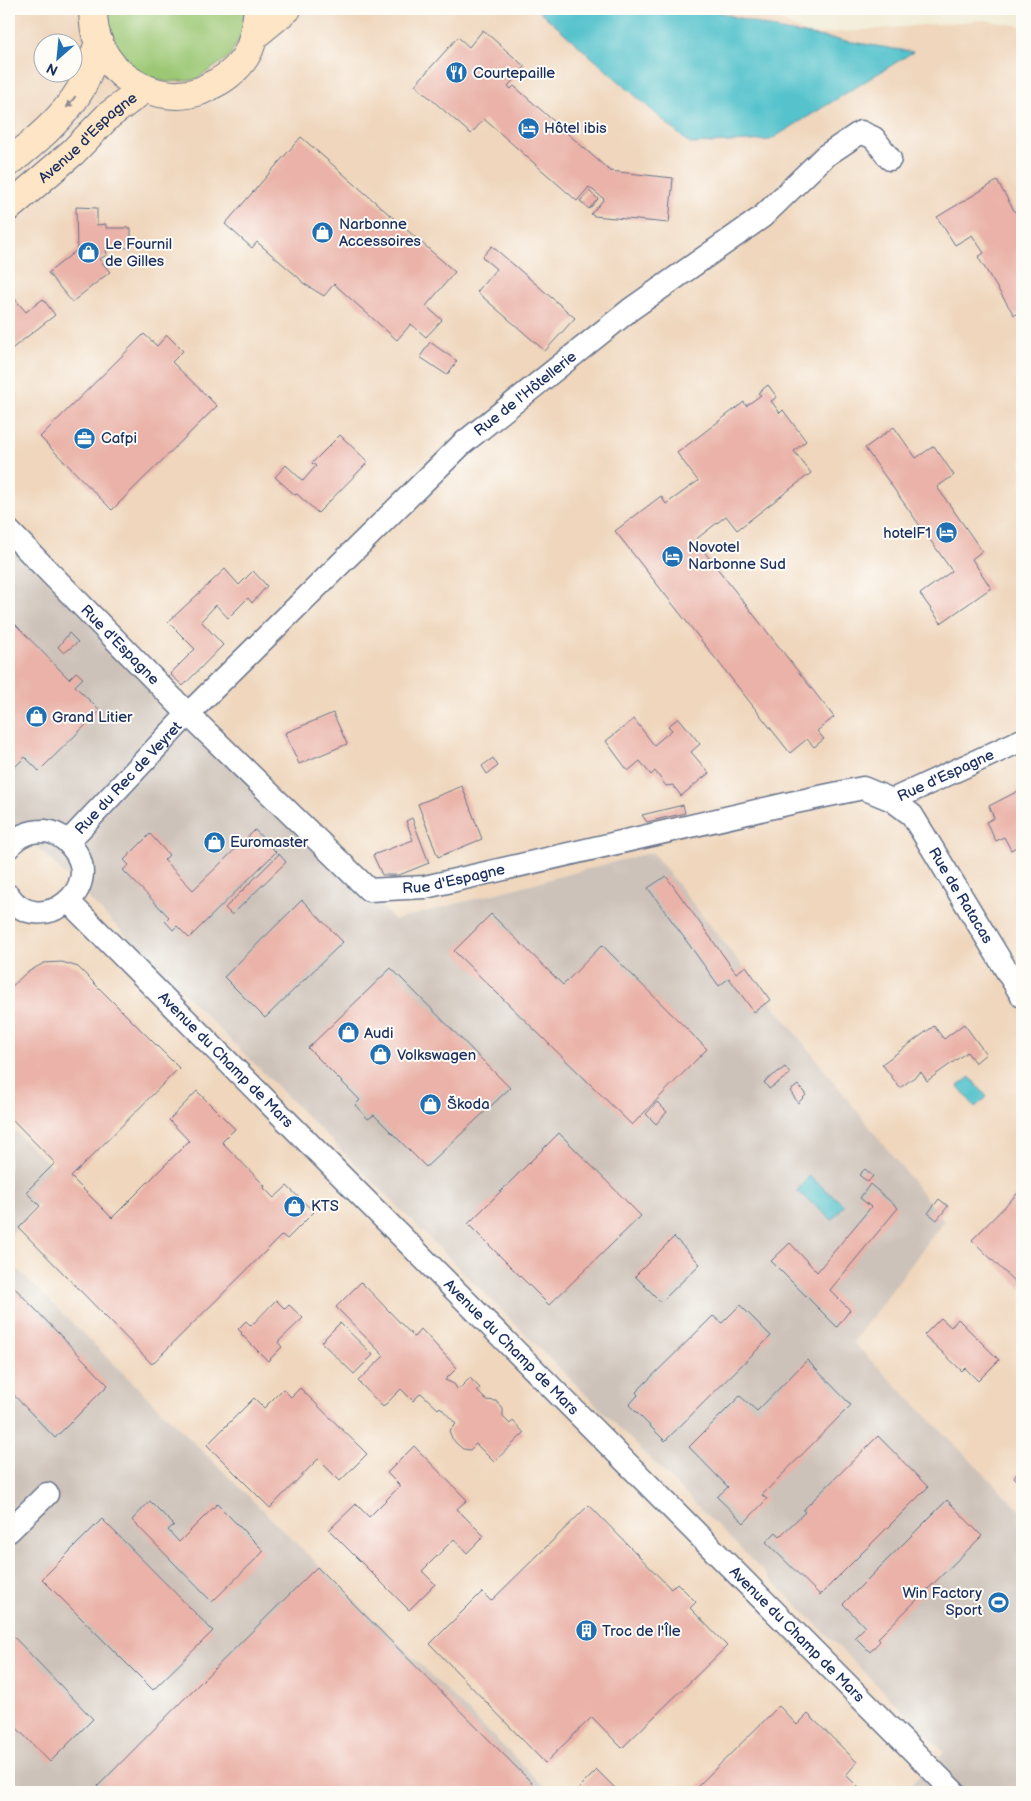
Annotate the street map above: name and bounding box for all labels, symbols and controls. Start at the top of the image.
north arrow [32,32,82,82]
text: N [44,59,61,79]
restaurant icon: Courtepaille [445,61,469,85]
place label: Courtepaille [473,64,555,83]
street label: Avenue d'Espagne [34,88,141,187]
one-way arrow [65,96,76,109]
hotel icon: Hôtel ibis [516,116,540,140]
place label: Hôtel ibis [544,119,607,138]
place label: Narbonne Accessoires [339,215,422,251]
shop icon: Narbonne Accessoires [311,221,335,245]
place label: Le Fournil de Gilles [105,235,172,271]
shop icon: Le Fournil de Gilles [77,241,101,265]
street label: Rue de l'Hôtellerie [470,347,580,440]
office icon: Cafpi [73,426,97,450]
place label: Cafpi [101,429,137,448]
hotel icon: hotelF1 [935,521,959,545]
place label: hotelF1 [883,524,931,543]
place label: Novotel Narbonne Sud [688,538,786,574]
hotel icon: Novotel Narbonne Sud [660,544,684,568]
street label: Rue d'Espagne [77,601,164,689]
shop icon: Grand Litier [24,705,48,729]
place label: Grand Litier [52,708,133,727]
street label: Rue du Rec de Veyret [71,717,186,838]
street label: Rue d'Espagne [894,745,997,806]
shop icon: Euromaster [202,830,226,854]
place label: Euromaster [230,833,309,852]
street label: Rue de Ratacas [924,844,998,947]
street label: Rue d'Espagne [402,859,507,898]
street label: Avenue du Champ de Mars [154,988,298,1132]
shop icon: Audi [336,1021,360,1045]
place label: Audi [364,1024,393,1043]
shop icon: Volkswagen [369,1043,393,1067]
place label: Volkswagen [397,1046,476,1065]
shop icon: Škoda [419,1092,443,1116]
place label: Škoda [447,1095,490,1114]
shop icon: KTS [283,1194,307,1218]
place label: KTS [311,1197,339,1216]
street label: Avenue du Champ de Mars [440,1275,584,1419]
street label: Avenue du Champ de Mars [725,1562,869,1707]
place label: Win Factory Sport [902,1584,982,1620]
sports icon: Win Factory Sport [986,1590,1010,1614]
building icon: Troc de l'Île [574,1619,598,1643]
place label: Troc de l'Île [602,1622,681,1641]

